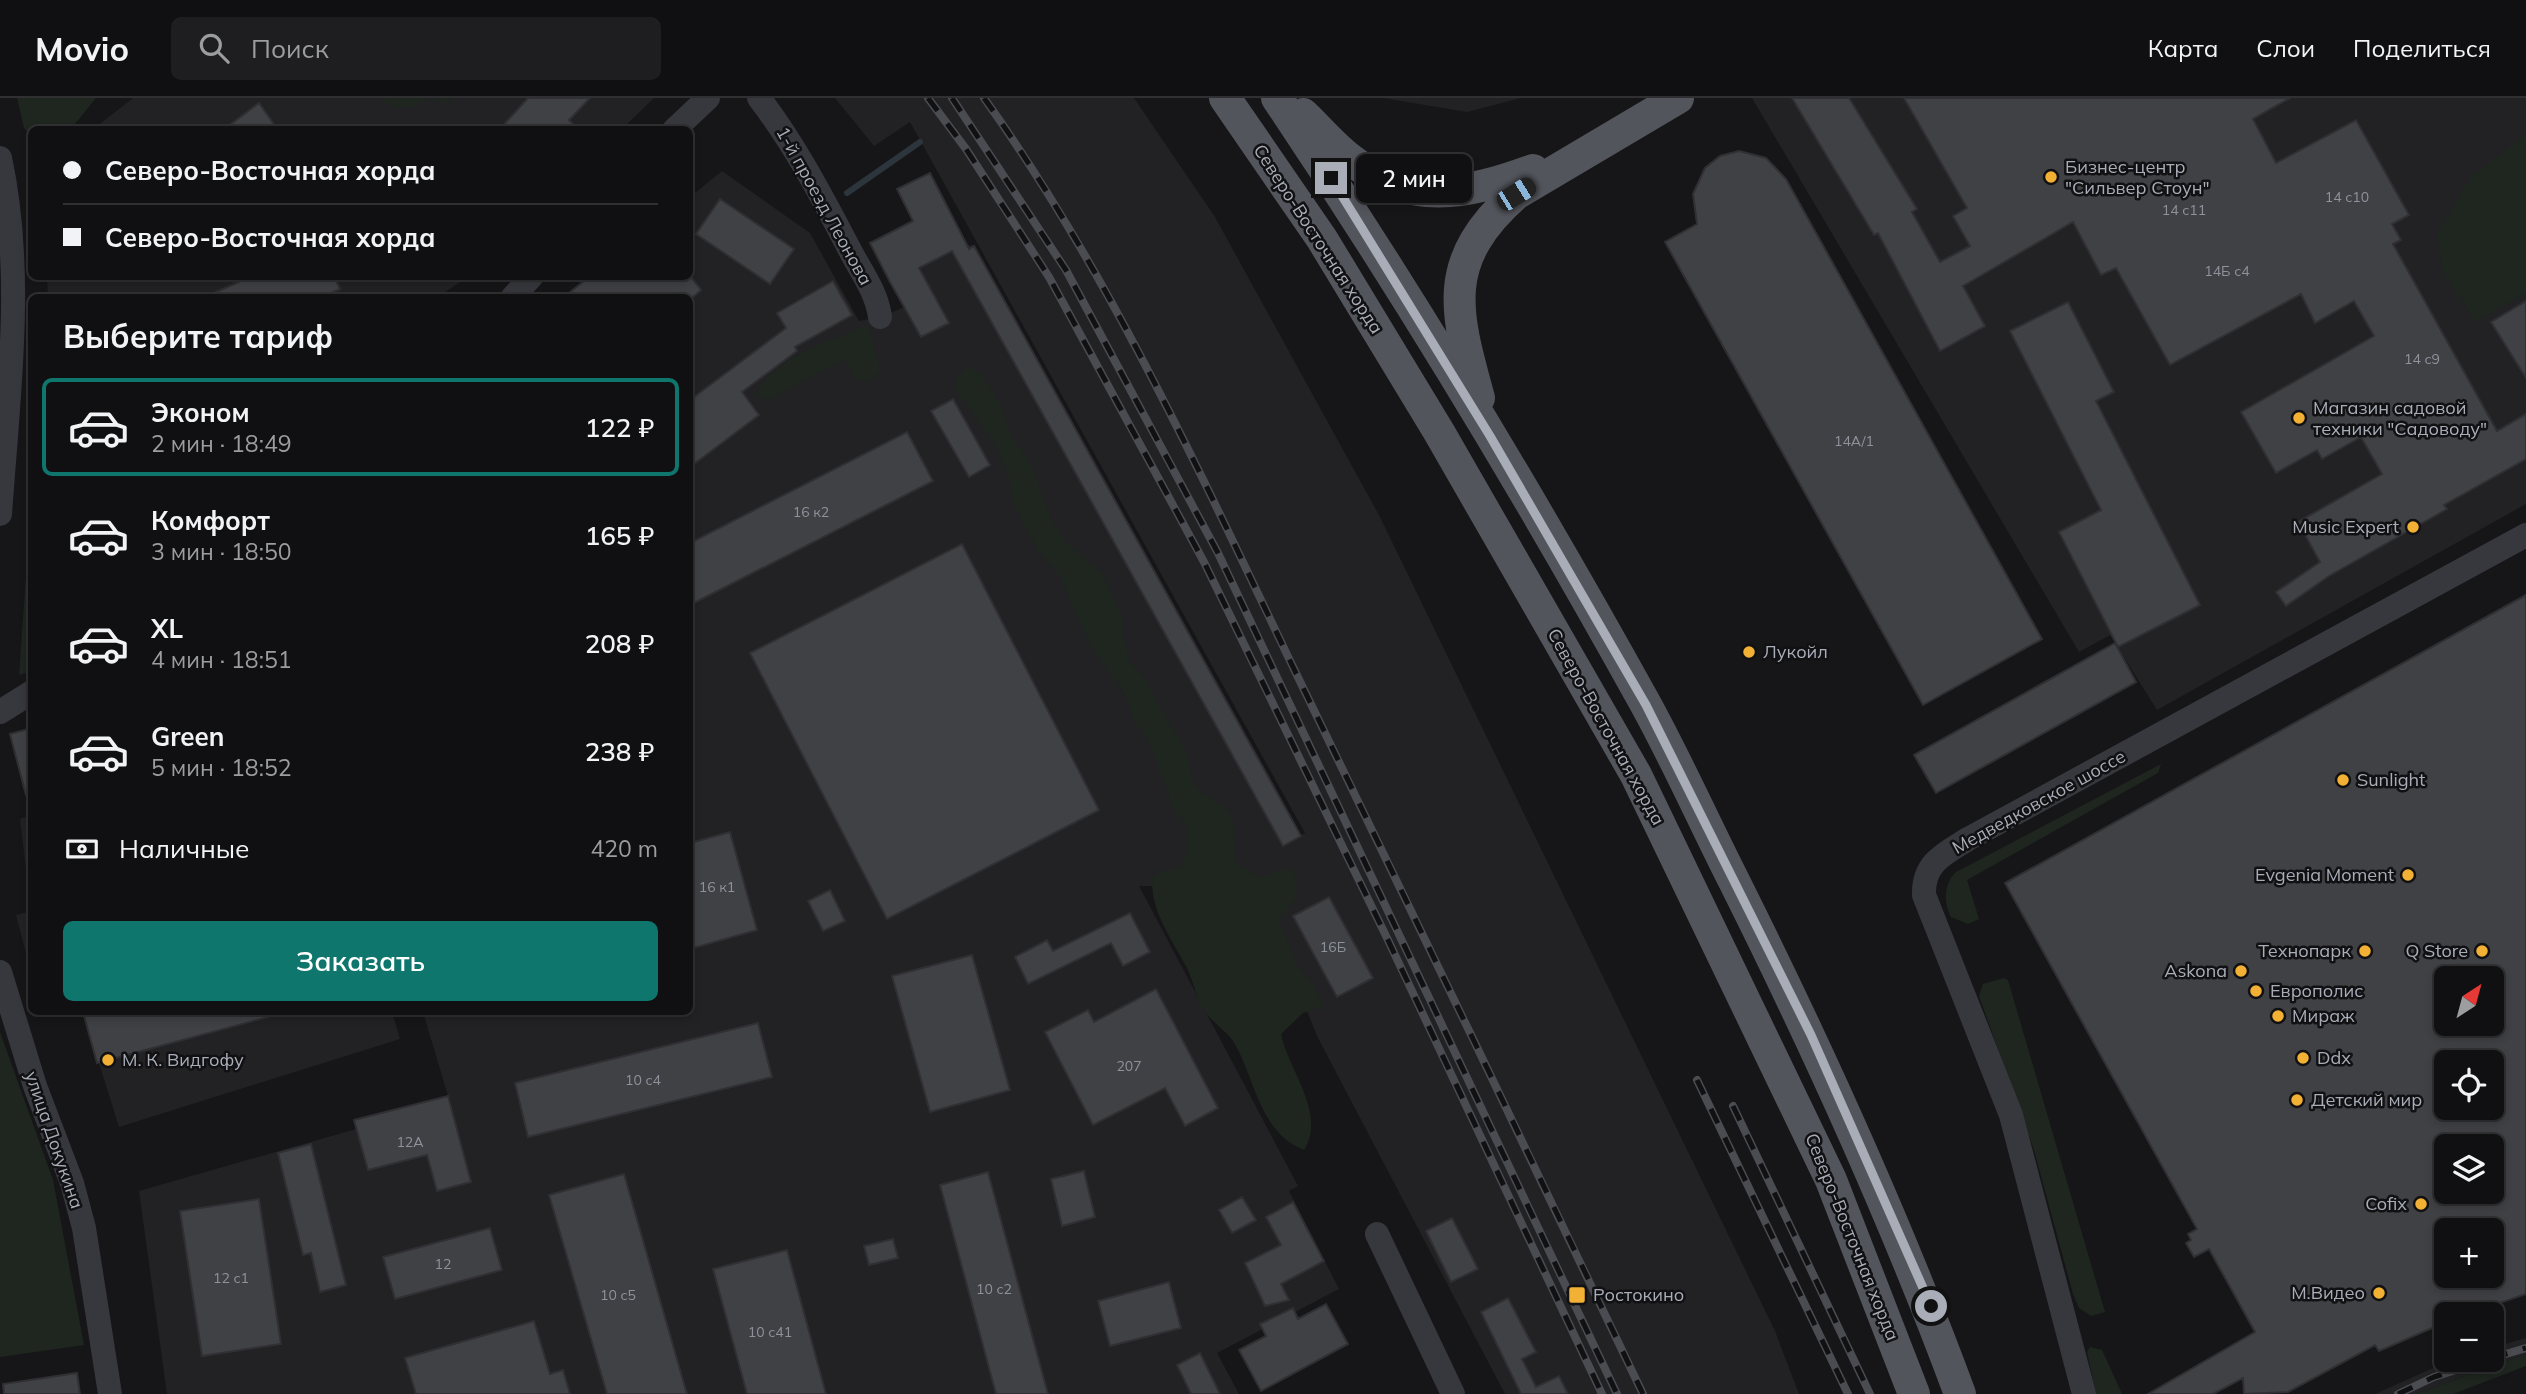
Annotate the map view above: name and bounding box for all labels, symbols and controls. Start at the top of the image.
search box [171,17,661,80]
text: Movio [35,28,129,69]
icon: search [195,29,233,67]
text: Поиск [251,32,329,65]
text: Карта [2148,33,2218,63]
text: Слои [2256,33,2315,63]
text: Поделиться [2353,33,2491,63]
street label: 1-й проезд Леонова [771,123,877,289]
street label: Северо-Восточная хорда [1248,140,1388,338]
text: Северо-Восточная хорда [105,154,435,187]
callout: 2 мин [1356,154,1471,202]
place label: Бизнес-центр "Сильвер Стоун" [2065,155,2210,199]
route end [1315,162,1347,194]
text: 2 мин [1382,164,1446,193]
marker: Бизнес-центр "Сильвер Стоун" [2043,169,2059,185]
car [1493,174,1540,214]
house number: 14 с10 [2325,188,2369,206]
house number: 14 с11 [2162,201,2206,219]
text: Северо-Восточная хорда [105,221,435,254]
house number: 14Б с4 [2204,262,2250,280]
text: Выберите тариф [63,316,333,356]
house number: 14 с9 [2404,350,2440,368]
icon: car [67,396,130,459]
text: Эконом [151,396,250,429]
place label: Магазин садовой техники "Садоводу" [2313,396,2487,440]
marker: Магазин садовой техники "Садоводу" [2291,410,2307,426]
text: 122 ₽ [585,411,654,444]
text: 2 мин · 18:49 [151,429,291,458]
house number: 14А/1 [1834,432,1874,450]
house number: 16 к2 [793,503,829,521]
icon: car [67,504,130,567]
text: Комфорт [151,504,270,537]
place label: Music Expert [2292,515,2399,538]
text: 165 ₽ [585,519,654,552]
marker: Music Expert [2405,519,2421,535]
text: 3 мин · 18:50 [151,537,291,566]
icon: car [67,612,130,675]
text: XL [151,612,183,645]
street label: Северо-Восточная хорда [1543,624,1670,829]
text: 208 ₽ [585,627,654,660]
place label: Лукойл [1763,640,1828,663]
marker: Лукойл [1741,644,1757,660]
text: 4 мин · 18:51 [151,645,291,674]
icon: car [67,720,130,783]
text: Green [151,720,224,753]
text: 238 ₽ [585,735,654,768]
street label: Медведковское шоссе [1948,744,2130,859]
text: 5 мин · 18:52 [151,753,291,782]
place label: Sunlight [2357,768,2425,791]
marker: Sunlight [2335,772,2351,788]
icon: cash [63,830,101,868]
text: Наличные [119,832,249,865]
text: 420 m [590,834,658,863]
place label: Evgenia Moment [2255,863,2394,886]
marker: Evgenia Moment [2400,867,2416,883]
house number: 16 к1 [699,878,735,896]
button: Заказать [63,921,658,1001]
house number: 16Б [1320,938,1346,956]
place label: Технопарк [2258,939,2351,962]
place label: Q Store [2406,939,2468,962]
marker: Технопарк [2357,943,2373,959]
marker: Q Store [2474,943,2490,959]
place label: Askona [2164,959,2227,982]
marker: Askona [2233,963,2249,979]
north arrow [2434,966,2504,1036]
map controls [2434,966,2504,1372]
place label: Европолис [2270,979,2363,1002]
marker: Европолис [2248,983,2264,999]
place label: Мираж [2292,1004,2355,1027]
marker: Мираж [2270,1008,2286,1024]
place label: Ddx [2317,1046,2351,1069]
place label: М. К. Видгофу [122,1048,244,1071]
marker: Ddx [2295,1050,2311,1066]
button: locate [2434,1050,2504,1120]
marker: М. К. Видгофу [100,1052,116,1068]
house number: 207 [1116,1057,1142,1075]
street label: улица Докукина [20,1068,89,1211]
house number: 10 с4 [625,1071,662,1089]
place label: Детский мир [2311,1088,2422,1111]
marker: Детский мир [2289,1092,2305,1108]
street label: Северо-Восточная хорда [1800,1130,1905,1344]
house number: 12А [396,1133,424,1151]
button: layers [2434,1134,2504,1204]
place label: Cofix [2365,1192,2407,1215]
marker: Cofix [2413,1196,2429,1212]
button: + [2434,1218,2504,1288]
house number: 12 [435,1255,451,1273]
house number: 12 с1 [213,1269,249,1287]
house number: 10 с2 [976,1280,1012,1298]
place label: M.Видео [2291,1281,2365,1304]
place label: Ростокино [1593,1283,1684,1306]
marker: Ростокино [1567,1285,1587,1305]
marker: M.Видео [2371,1285,2387,1301]
house number: 10 с5 [600,1286,636,1304]
route start [1915,1290,1947,1322]
button: − [2434,1302,2504,1372]
house number: 10 с41 [748,1323,792,1341]

